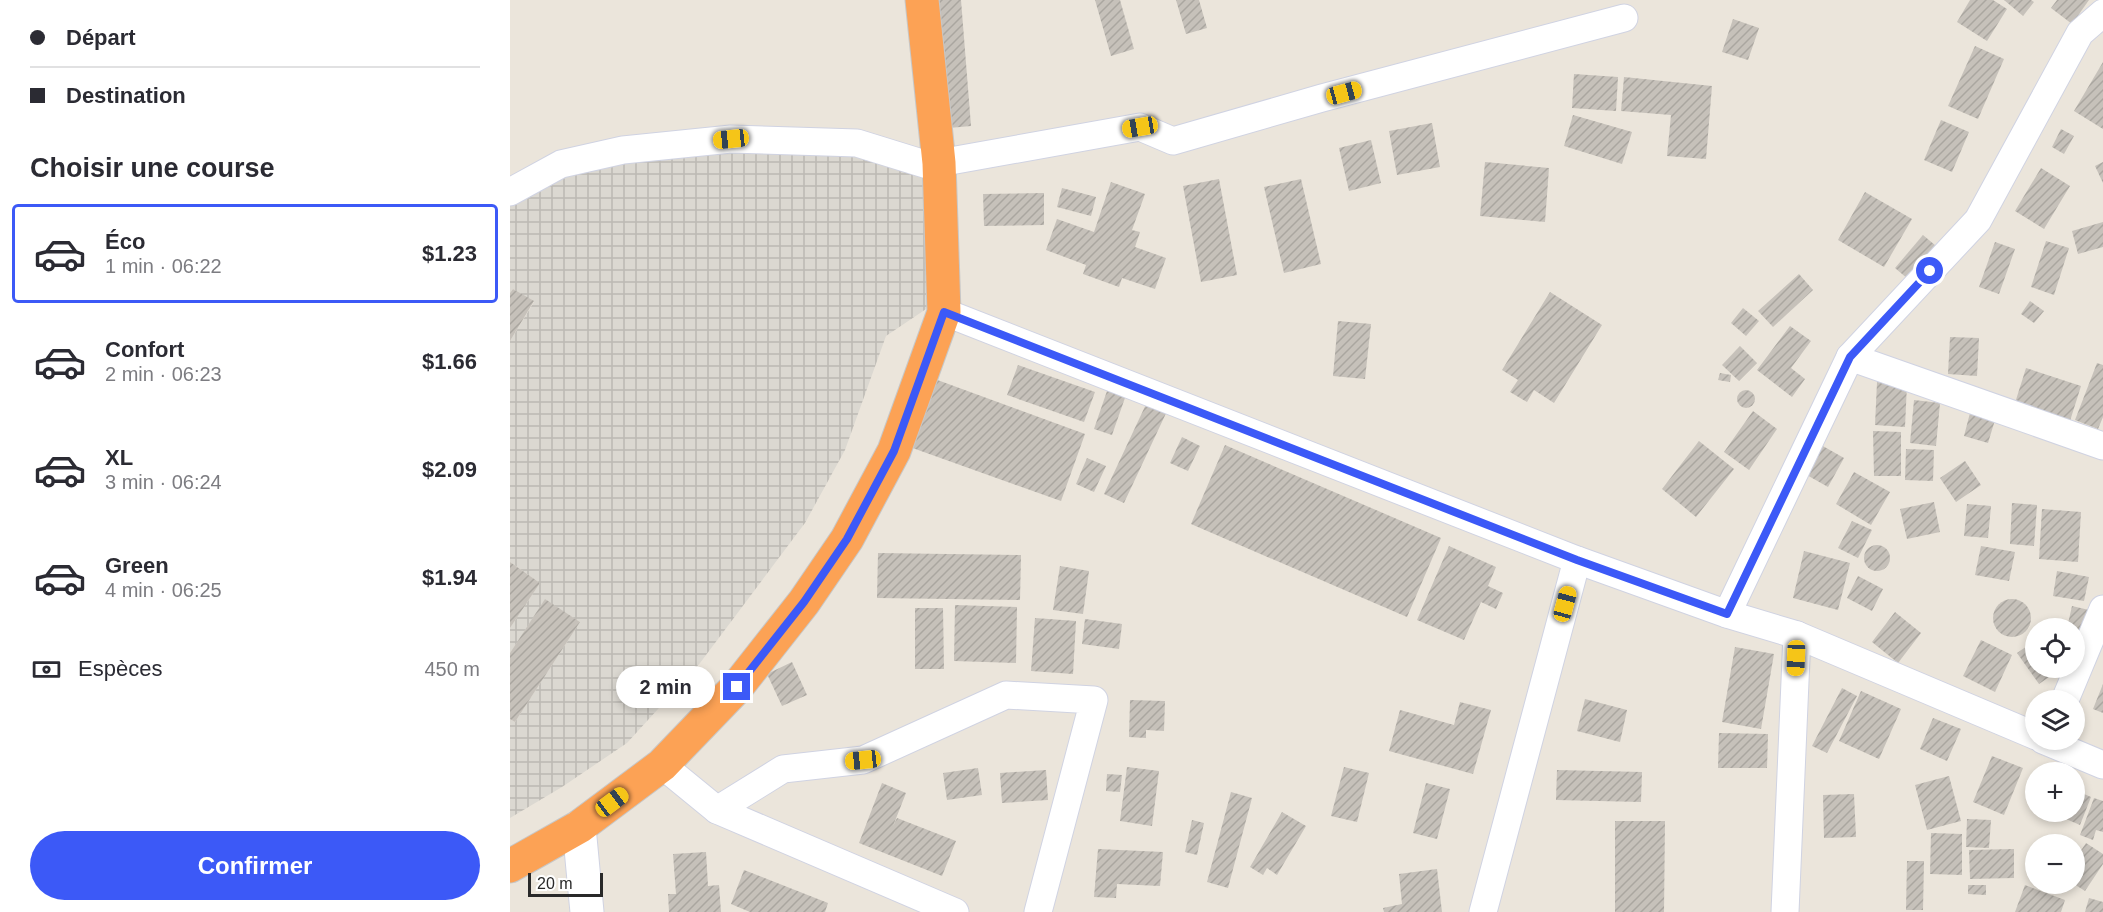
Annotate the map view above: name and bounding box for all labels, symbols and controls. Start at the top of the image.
text: Départ [66,25,136,50]
car [1324,80,1364,106]
text: Destination [66,83,186,108]
car [1121,115,1159,139]
car [712,128,750,150]
text: Choisir une course [30,153,275,183]
icon: car [33,227,87,281]
text: Éco [105,229,145,254]
text: $1.23 [422,241,477,266]
text: 1 min · 06:22 [105,255,222,277]
route start [1916,257,1943,284]
icon: car [33,335,87,389]
text: Confort [105,337,184,362]
text: $1.66 [422,349,477,374]
text: 2 min · 06:23 [105,363,222,385]
icon: car [33,443,87,497]
text: XL [105,445,133,470]
text: $2.09 [422,457,477,482]
text: 3 min · 06:24 [105,471,222,493]
icon: car [33,551,87,605]
text: Green [105,553,169,578]
text: $1.94 [422,565,477,590]
text: 4 min · 06:25 [105,579,222,601]
car [1552,584,1578,624]
map controls [2025,618,2085,894]
button: locate [2025,618,2085,678]
car [1786,640,1806,676]
icon: cash [30,653,63,686]
text: Espèces [78,656,162,681]
text: 450 m [424,658,480,680]
callout: 2 min [617,666,716,708]
route end [723,673,750,700]
text: 2 min [639,676,692,698]
button: layers [2025,690,2085,750]
car [844,749,882,771]
button: + [2025,762,2085,822]
car [592,784,632,820]
button: Confirmer [30,831,480,900]
button: − [2025,834,2085,894]
scale bar [528,870,603,898]
text: 20 m [537,875,573,892]

